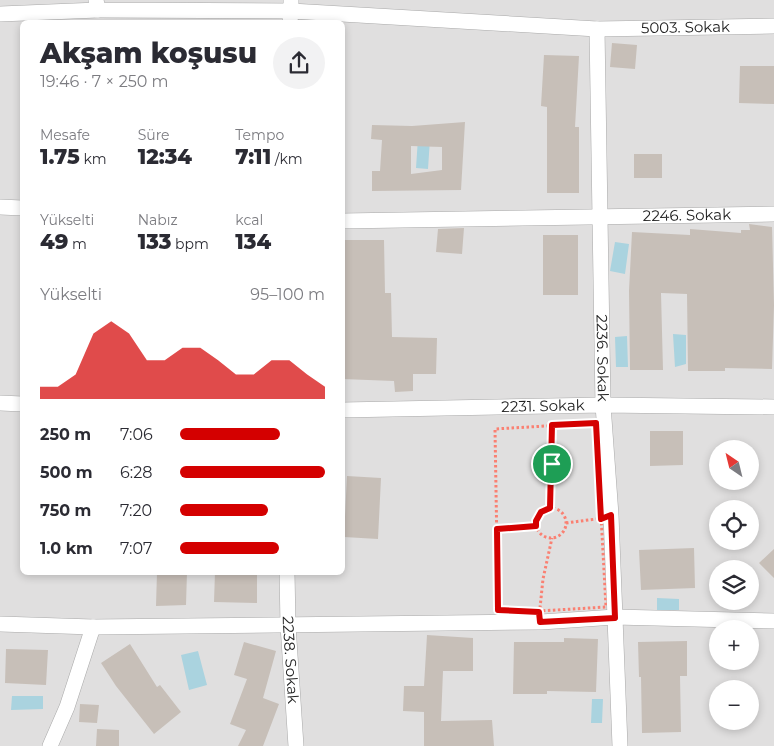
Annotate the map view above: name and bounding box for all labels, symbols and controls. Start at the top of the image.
street label: 5003. Sokak [641,17,730,37]
text: Akşam koşusu [40,36,257,70]
button: share [273,37,325,89]
text: 19:46 · 7 × 250 m [40,72,169,91]
text: Mesafe [40,126,90,144]
text: Süre [138,126,170,144]
text: Tempo [235,126,284,144]
text: 1.75 [40,144,80,169]
text: 12:34 [138,144,192,169]
text: 7:11 [235,144,271,169]
text: km [80,150,107,168]
text: /km [271,150,303,168]
street label: 2246. Sokak [643,205,731,225]
text: Yükselti [40,211,94,229]
text: Nabız [138,211,178,229]
text: kcal [235,211,263,229]
text: 49 [40,229,68,254]
text: 133 [138,229,171,254]
text: 134 [235,229,271,254]
text: m [68,235,87,253]
text: bpm [171,235,209,253]
text: Yükselti [40,285,102,304]
text: 95–100 m [250,285,325,304]
street label: 2236. Sokak [593,314,613,402]
street label: 2231. Sokak [501,395,585,416]
text: 250 m [40,425,91,444]
text: 7:06 [120,425,153,444]
north arrow [709,440,759,490]
map controls [709,440,759,730]
pin [531,443,573,485]
icon: arrive [538,450,566,478]
text: 500 m [40,463,93,482]
text: 6:28 [120,463,152,482]
button: locate [709,500,759,550]
text: 750 m [40,501,91,520]
text: 7:20 [120,501,152,520]
text: 1.0 km [40,539,93,558]
text: 7:07 [120,539,152,558]
button: layers [709,560,759,610]
street label: 2238. Sokak [279,616,303,704]
button: + [709,620,759,670]
button: − [709,680,759,730]

